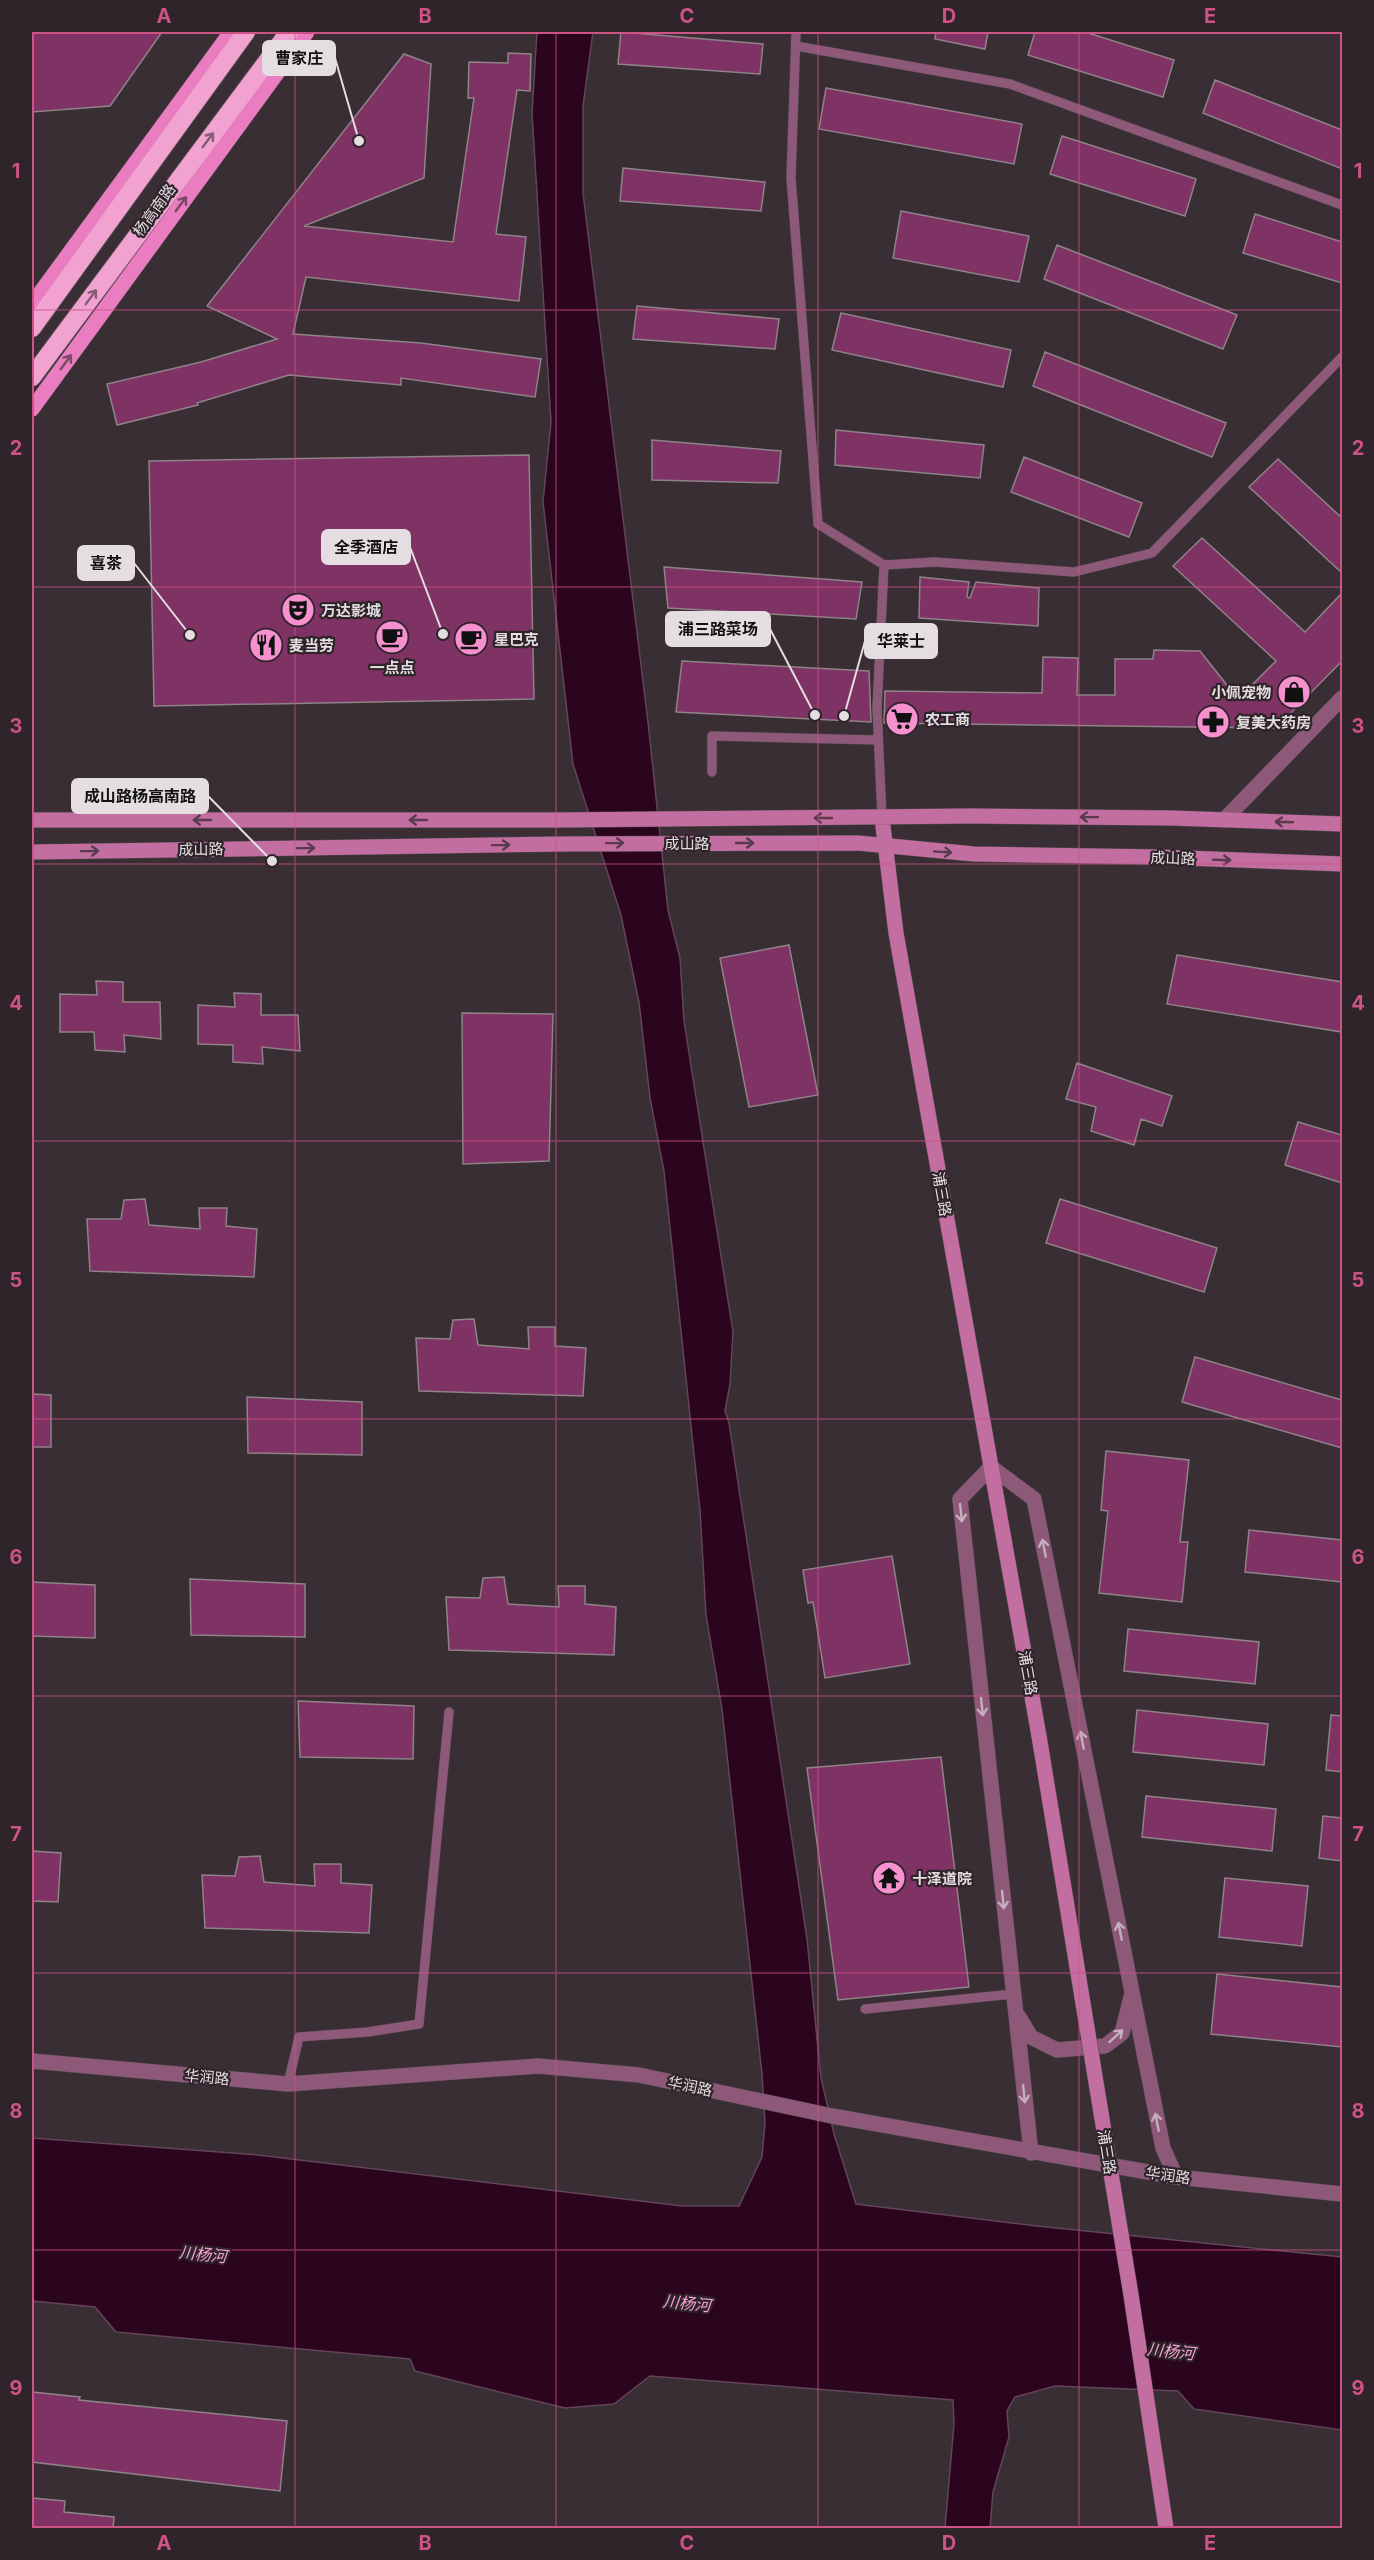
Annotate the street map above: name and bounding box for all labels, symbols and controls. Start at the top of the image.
text: A [157,4,172,28]
text: B [418,4,432,28]
text: C [680,4,694,28]
text: D [942,4,956,28]
text: E [1204,4,1216,28]
callout: 曹家庄 [263,41,335,75]
text: 曹家庄 [275,48,323,68]
one-way arrow [201,133,214,149]
text: 1 [12,159,20,183]
text: 1 [1354,159,1362,183]
street label: 杨高南路 [129,180,179,240]
one-way arrow [174,196,187,212]
one-way arrow [85,289,97,305]
one-way arrow [60,354,72,370]
text: 2 [10,436,22,460]
text: 2 [1352,436,1364,460]
callout: 全季酒店 [322,530,410,564]
text: 全季酒店 [334,537,398,557]
callout: 喜茶 [78,546,134,580]
text: 喜茶 [90,553,122,573]
theatre icon: 万达影城 [280,592,316,628]
place label: 万达影城 [321,601,381,620]
callout: 浦三路菜场 [666,612,770,646]
cafe icon: 一点点 [374,619,410,655]
text: 浦三路菜场 [678,619,758,639]
cafe icon: 星巴克 [453,621,489,657]
callout: 华莱士 [865,624,937,658]
restaurant icon: 麦当劳 [248,627,284,663]
place label: 星巴克 [494,630,539,649]
text: 华莱士 [877,631,925,651]
place label: 麦当劳 [289,636,334,655]
place label: 一点点 [369,658,415,677]
shop icon: 小佩宠物 [1276,674,1312,710]
place label: 小佩宠物 [1211,683,1271,702]
supermarket icon: 农工商 [884,701,920,737]
pharmacy icon: 复美大药房 [1195,704,1231,740]
place label: 农工商 [925,710,970,729]
place label: 复美大药房 [1236,713,1311,732]
text: 3 [10,714,22,738]
text: 3 [1352,714,1364,738]
callout: 成山路杨高南路 [72,779,208,813]
text: 成山路杨高南路 [84,786,196,806]
one-way arrow [1080,811,1100,823]
one-way arrow [814,812,834,824]
one-way arrow [192,814,212,826]
one-way arrow [408,814,428,826]
one-way arrow [1275,817,1295,828]
street label: 成山路 [664,834,710,853]
one-way arrow [604,837,624,849]
one-way arrow [735,837,755,849]
street label: 成山路 [178,839,224,859]
one-way arrow [490,839,510,851]
one-way arrow [295,842,315,853]
one-way arrow [79,845,99,857]
one-way arrow [933,846,953,857]
street label: 成山路 [1150,848,1196,868]
one-way arrow [1212,854,1232,865]
text: 4 [9,991,23,1015]
text: 4 [1351,991,1365,1015]
street label: 浦三路 [929,1170,955,1218]
text: 5 [10,1268,22,1292]
text: 5 [1352,1268,1364,1292]
one-way arrow [956,1502,967,1522]
one-way arrow [1038,1539,1049,1559]
text: 6 [10,1545,23,1569]
text: 6 [1352,1545,1365,1569]
street label: 浦三路 [1015,1649,1041,1697]
one-way arrow [977,1696,988,1716]
one-way arrow [1076,1730,1087,1750]
text: 7 [10,1822,22,1846]
text: 7 [1352,1822,1364,1846]
temple icon: 十泽道院 [871,1860,907,1896]
place label: 十泽道院 [912,1869,972,1888]
one-way arrow [998,1890,1009,1910]
one-way arrow [1113,1922,1125,1941]
one-way arrow [1108,2029,1123,2043]
street label: 华润路 [184,2066,230,2088]
street label: 华润路 [666,2072,714,2100]
one-way arrow [1019,2084,1030,2104]
text: 8 [9,2099,23,2123]
text: 8 [1351,2099,1365,2123]
one-way arrow [1151,2113,1162,2132]
street label: 浦三路 [1094,2128,1120,2176]
street label: 华润路 [1144,2162,1192,2188]
water label: 川杨河 [178,2242,231,2267]
water label: 川杨河 [662,2291,715,2316]
water label: 川杨河 [1146,2339,1199,2364]
text: 9 [10,2376,23,2400]
text: 9 [1352,2376,1365,2400]
text: A [157,2531,172,2555]
text: B [418,2531,432,2555]
text: C [680,2531,694,2555]
text: D [942,2531,956,2555]
text: E [1204,2531,1216,2555]

